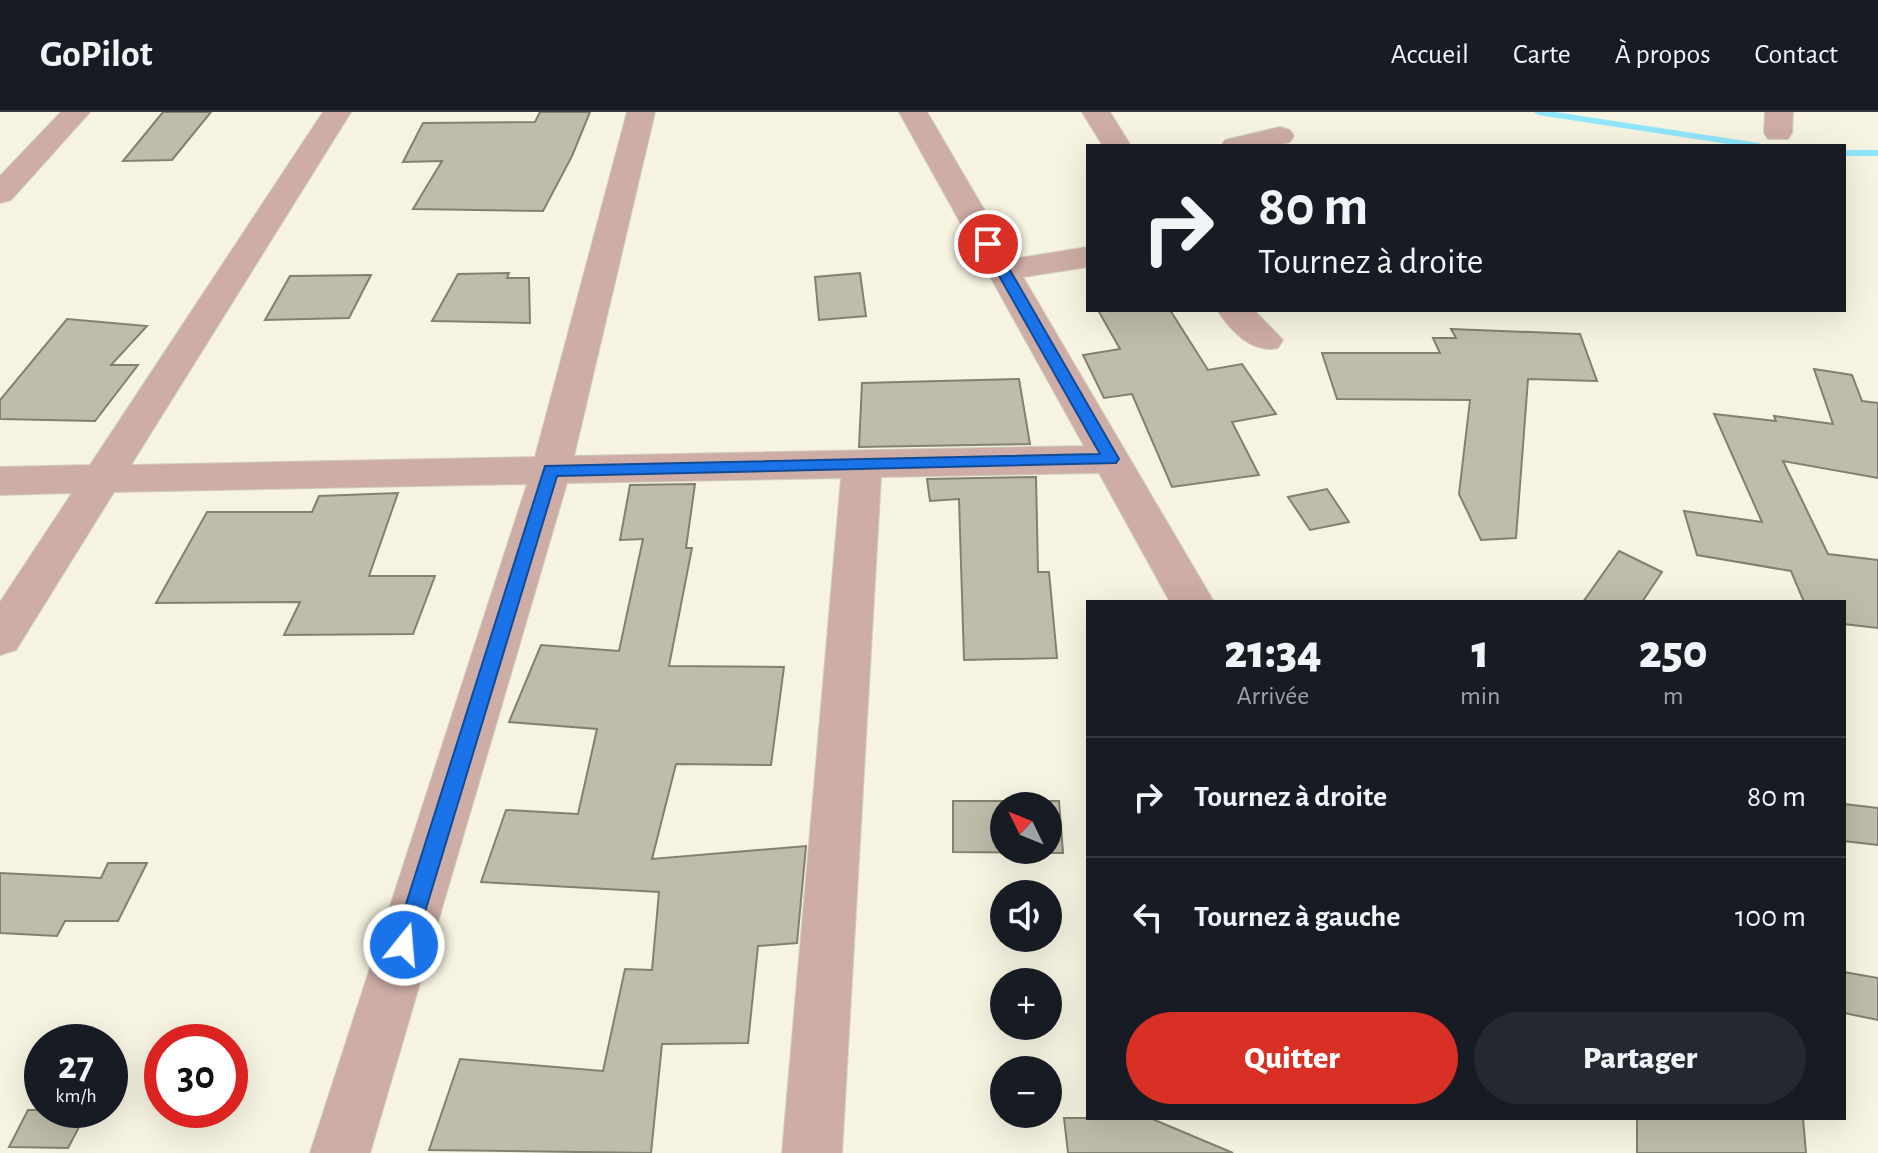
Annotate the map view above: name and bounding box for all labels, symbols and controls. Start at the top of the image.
text: GoPilot [40,36,153,74]
text: Accueil [1391,41,1469,69]
text: Carte [1513,41,1571,69]
text: À propos [1615,41,1711,69]
text: Contact [1755,41,1838,69]
icon: right [1126,176,1230,280]
text: 80 m [1258,179,1368,235]
pin [954,210,1022,278]
icon: arrive [966,222,1010,266]
text: Tournez à droite [1258,244,1483,280]
text: 21:34 [1224,629,1322,677]
text: 1 [1471,629,1489,677]
text: 250 [1639,629,1708,677]
text: Arrivée [1237,683,1309,709]
text: min [1460,683,1501,709]
text: m [1663,683,1684,709]
icon: right [1126,775,1170,819]
text: Tournez à droite [1194,782,1387,812]
text: 80 m [1747,782,1806,812]
north arrow [990,792,1062,864]
map controls [990,792,1062,1128]
button: sound [990,880,1062,952]
icon: left [1126,895,1170,939]
text: Tournez à gauche [1194,902,1401,932]
text: 100 m [1735,902,1806,932]
position arrow [362,903,446,987]
button: + [990,968,1062,1040]
button: Quitter [1126,1012,1458,1104]
button: Partager [1474,1012,1806,1104]
speed limit sign: 30 [144,1024,248,1128]
text: 27 [58,1046,94,1086]
button: − [990,1056,1062,1128]
text: km/h [55,1086,97,1106]

